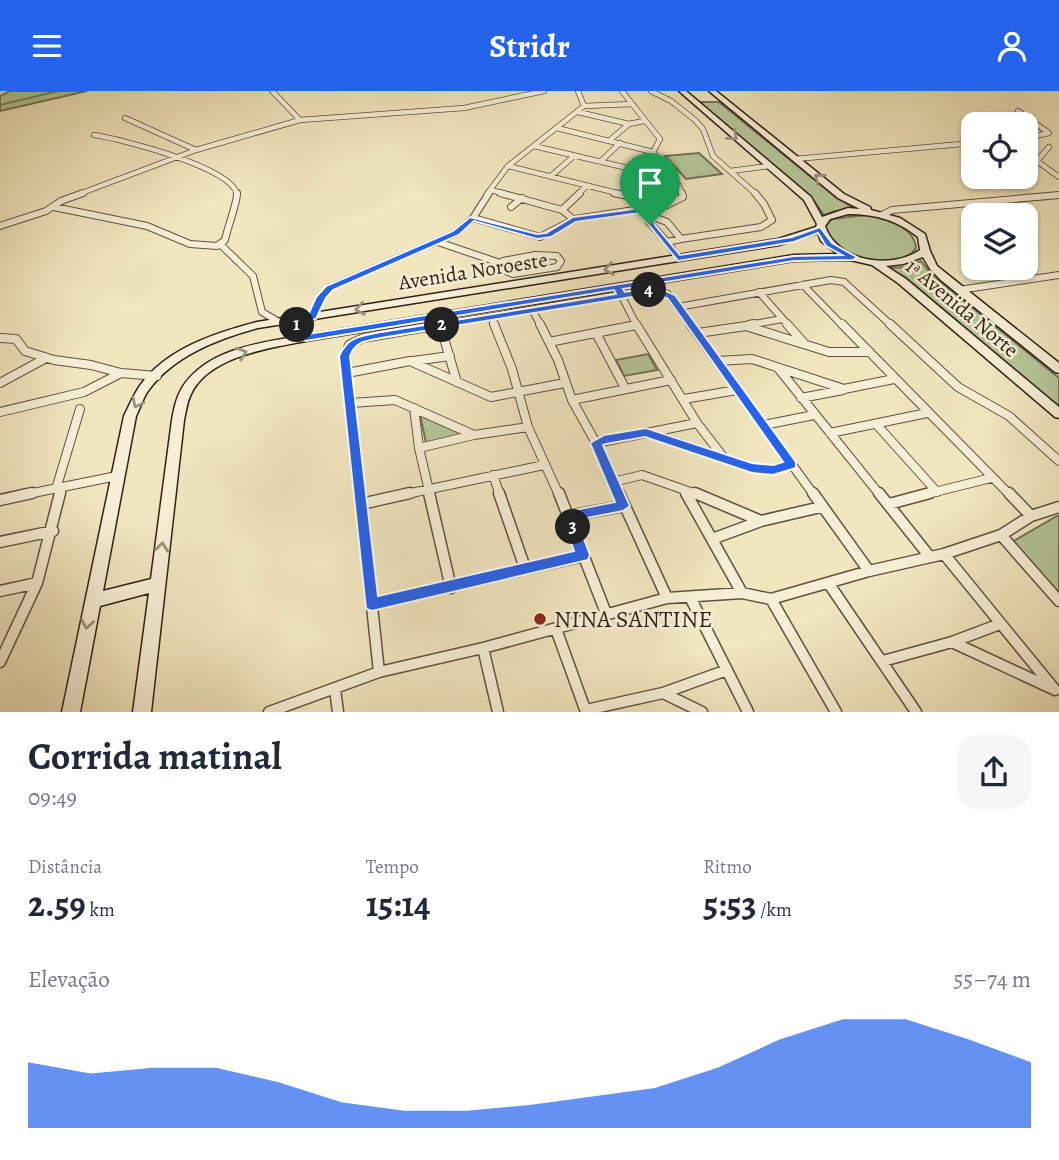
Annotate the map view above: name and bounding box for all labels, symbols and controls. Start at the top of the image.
text: Stridr [489,24,570,68]
icon: menu [28,27,66,65]
icon: person [993,27,1031,65]
map controls [961,112,1038,280]
button: locate [961,112,1038,189]
one-way arrow [726,127,738,140]
pin [620,153,680,225]
icon: arrive [631,164,669,202]
one-way arrow [814,174,827,187]
button: layers [961,203,1038,280]
street label: Avenida Noroeste [395,245,550,297]
street label: 1ᵃ Avenida Norte [900,252,1024,364]
one-way arrow [603,261,615,276]
pin: 4 [632,273,666,307]
text: 4 [644,276,653,302]
one-way arrow [354,300,366,315]
pin: 1 [280,307,314,343]
pin: 2 [424,307,460,343]
text: 1 [293,311,300,337]
text: 2 [437,311,446,337]
one-way arrow [236,347,248,361]
one-way arrow [131,395,145,408]
pin: 3 [556,509,590,544]
text: 3 [568,513,577,539]
one-way arrow [155,541,170,553]
place label: NINA SANTINE [554,603,712,635]
marker: NINA SANTINE [532,611,548,627]
one-way arrow [81,618,96,630]
text: Corrida matinal [28,730,282,782]
button: share [957,735,1031,809]
text: 09:49 [28,782,77,813]
text: Distância [28,854,102,880]
text: Tempo [366,854,419,880]
text: Ritmo [703,854,752,880]
text: 2.59 [28,880,86,928]
text: 15:14 [366,880,430,928]
text: 5:53 [703,880,757,928]
text: km [86,897,115,923]
text: /km [757,897,792,923]
text: Elevação [28,964,110,995]
text: 55–74 m [953,964,1031,995]

